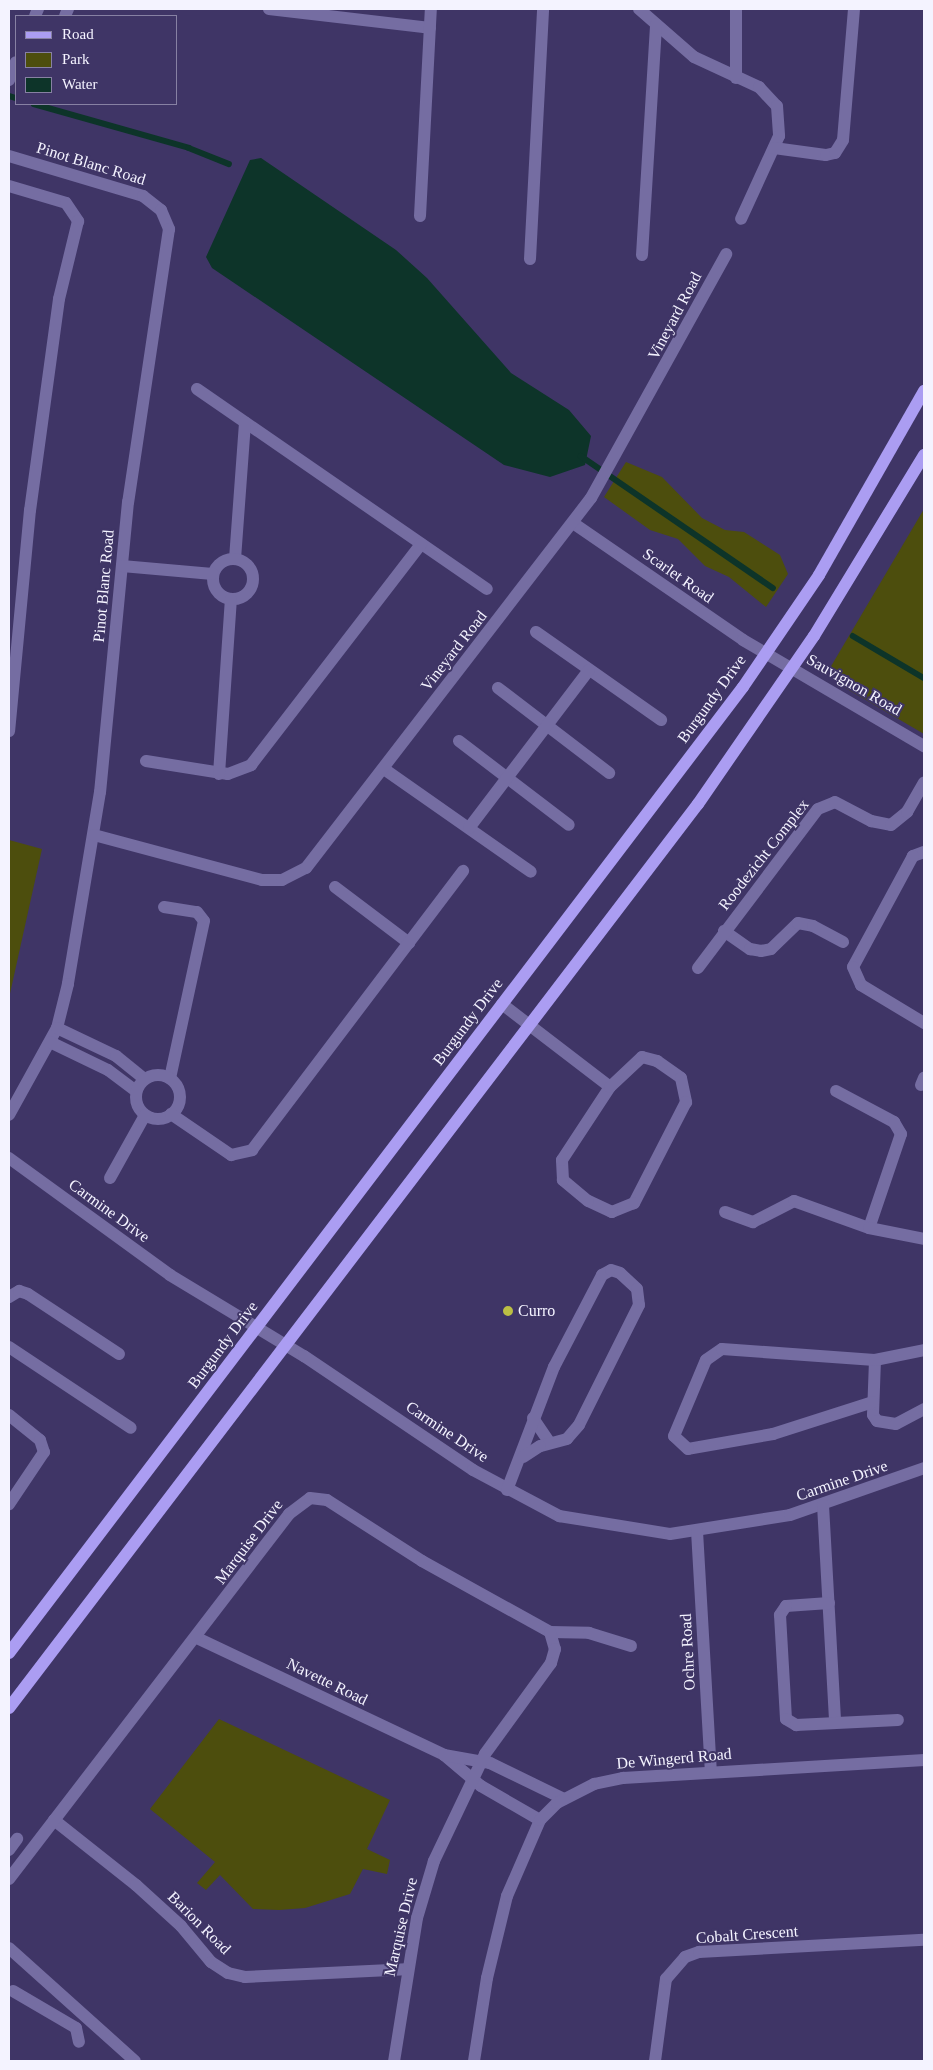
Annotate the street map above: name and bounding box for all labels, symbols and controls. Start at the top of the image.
legend [15,15,178,105]
text: Road [62,26,94,42]
text: Park [62,51,90,67]
text: Water [62,76,97,92]
street label: Pinot Blanc Road [34,138,148,190]
street label: Vineyard Road [644,269,706,363]
street label: Pinot Blanc Road [90,529,118,643]
street label: Scarlet Road [639,545,717,607]
street label: Vineyard Road [417,607,491,695]
street label: Sauvignon Road [803,650,905,720]
street label: Burgundy Drive [674,651,750,747]
street label: Roodezicht Complex [715,796,813,914]
street label: Burgundy Drive [429,975,507,1069]
street label: Carmine Drive [65,1175,153,1247]
street label: Burgundy Drive [184,1298,262,1392]
place label: Curro [518,1301,555,1321]
marker: Curro [502,1305,514,1317]
street label: Carmine Drive [402,1397,492,1467]
street label: Carmine Drive [794,1456,890,1506]
street label: Marquise Drive [211,1496,287,1588]
street label: Ochre Road [676,1613,700,1691]
street label: Navette Road [283,1654,371,1710]
street label: De Wingerd Road [616,1744,732,1774]
street label: Marquise Drive [380,1876,422,1978]
street label: Barion Road [163,1887,235,1959]
street label: Cobalt Crescent [695,1922,799,1948]

